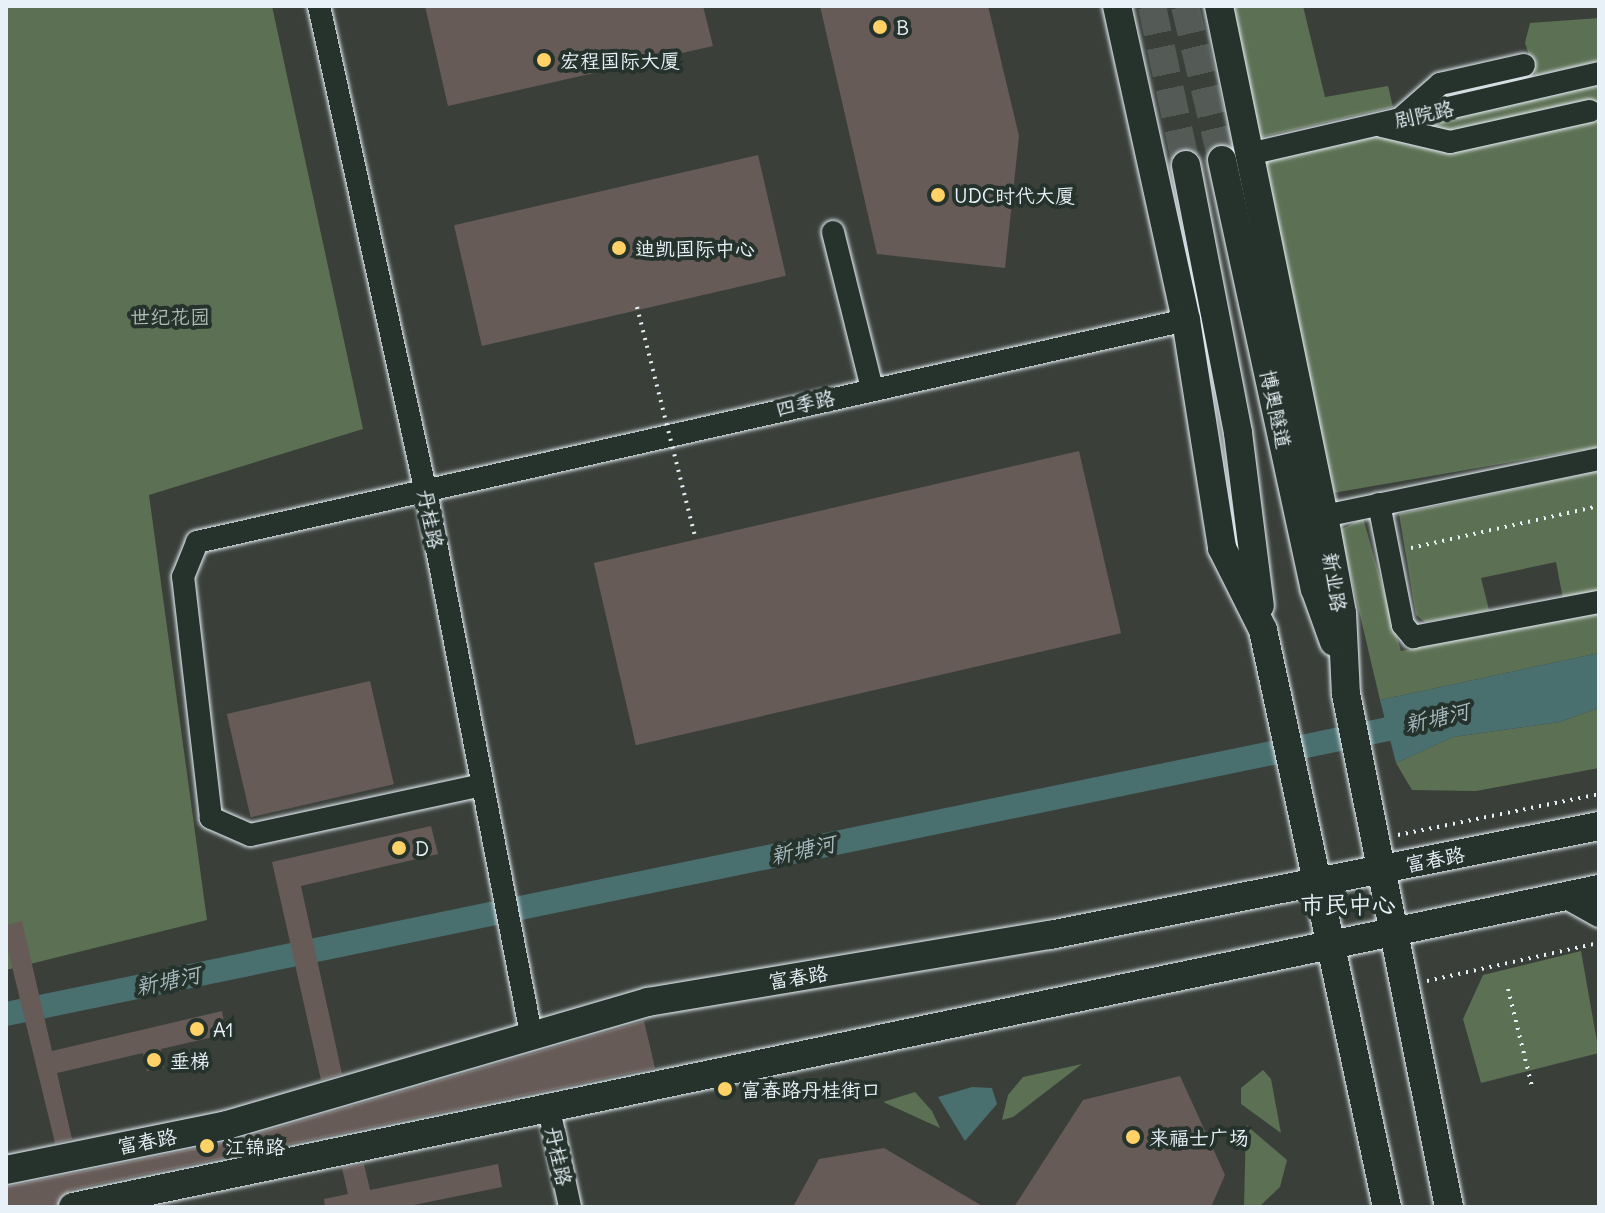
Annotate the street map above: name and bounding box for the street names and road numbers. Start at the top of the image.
street label: 剧院路 [1392,96,1456,132]
street label: 博奥隧道 [1256,367,1296,451]
street label: 四季路 [773,385,837,421]
street label: 丹桂路 [413,487,449,551]
street label: 新业路 [1318,550,1352,614]
street label: 富春路 [1403,841,1467,877]
street label: 富春路 [766,960,830,994]
street label: 富春路 [115,1123,179,1159]
street label: 丹桂路 [541,1124,577,1188]

